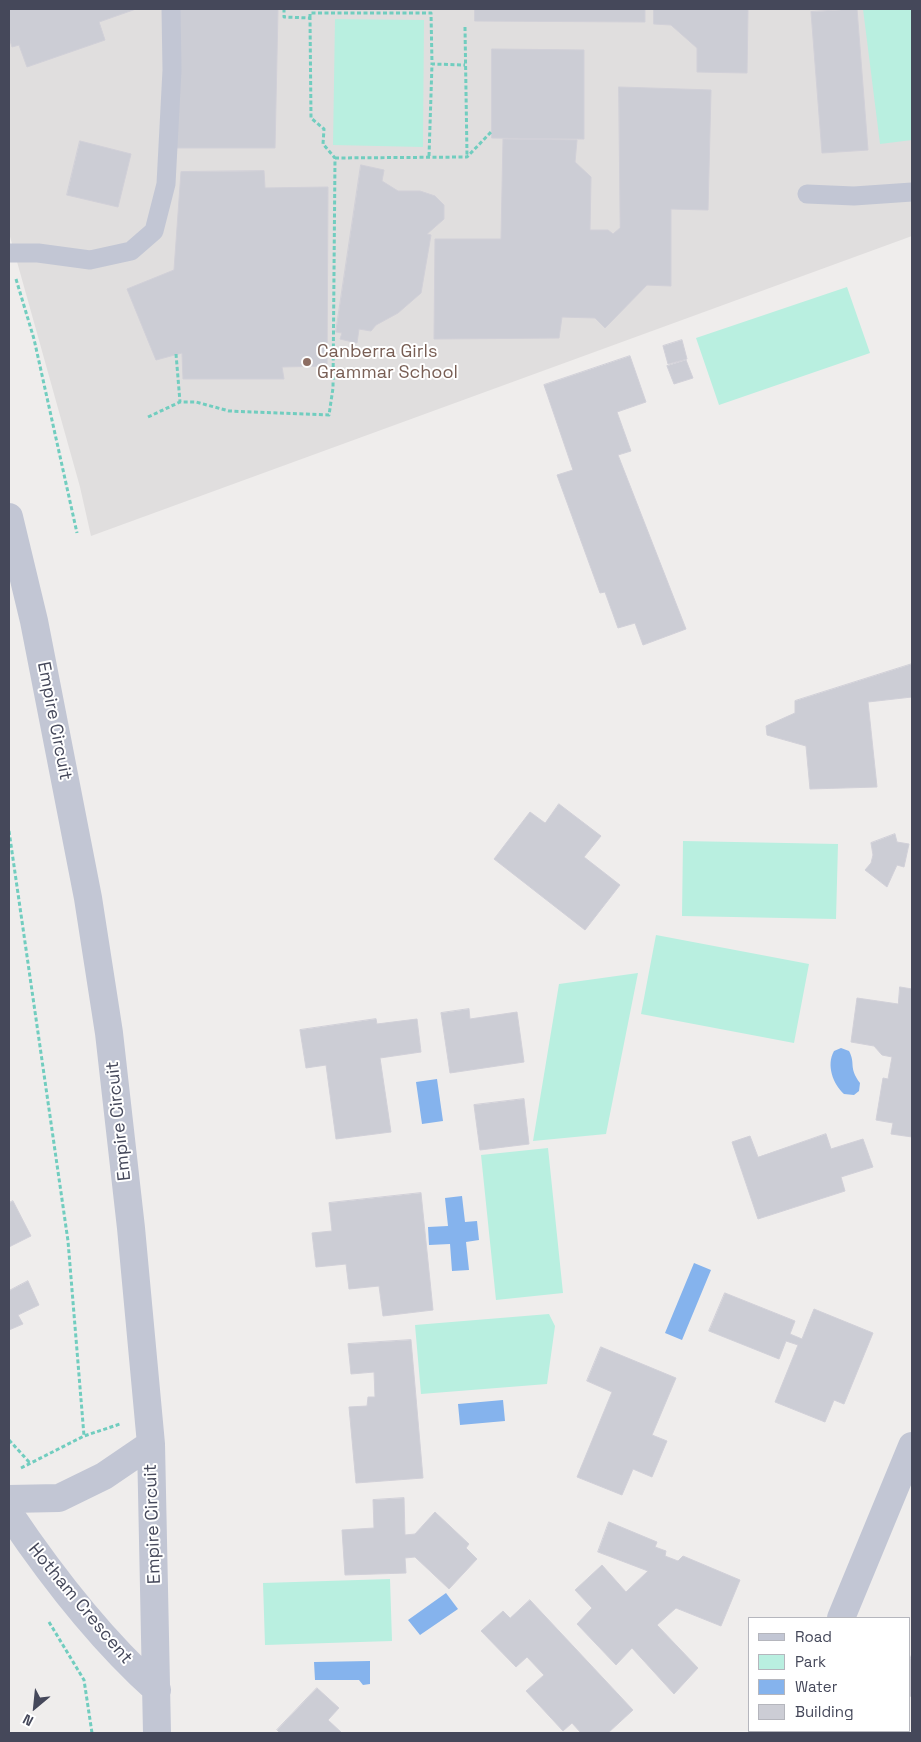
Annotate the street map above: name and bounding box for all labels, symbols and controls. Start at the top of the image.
place label: Canberra Girls Grammar School [317,341,458,384]
marker: Canberra Girls Grammar School [301,356,313,368]
street label: Empire Circuit [32,660,76,782]
street label: Empire Circuit [102,1060,136,1182]
street label: Empire Circuit [140,1464,166,1584]
street label: Hotham Crescent [23,1539,137,1669]
legend [748,1617,911,1732]
text: Road [795,1627,832,1646]
text: Park [795,1652,826,1671]
text: Water [795,1677,837,1696]
north arrow [10,1682,60,1732]
text: Building [795,1702,854,1721]
text: N [20,1710,36,1730]

